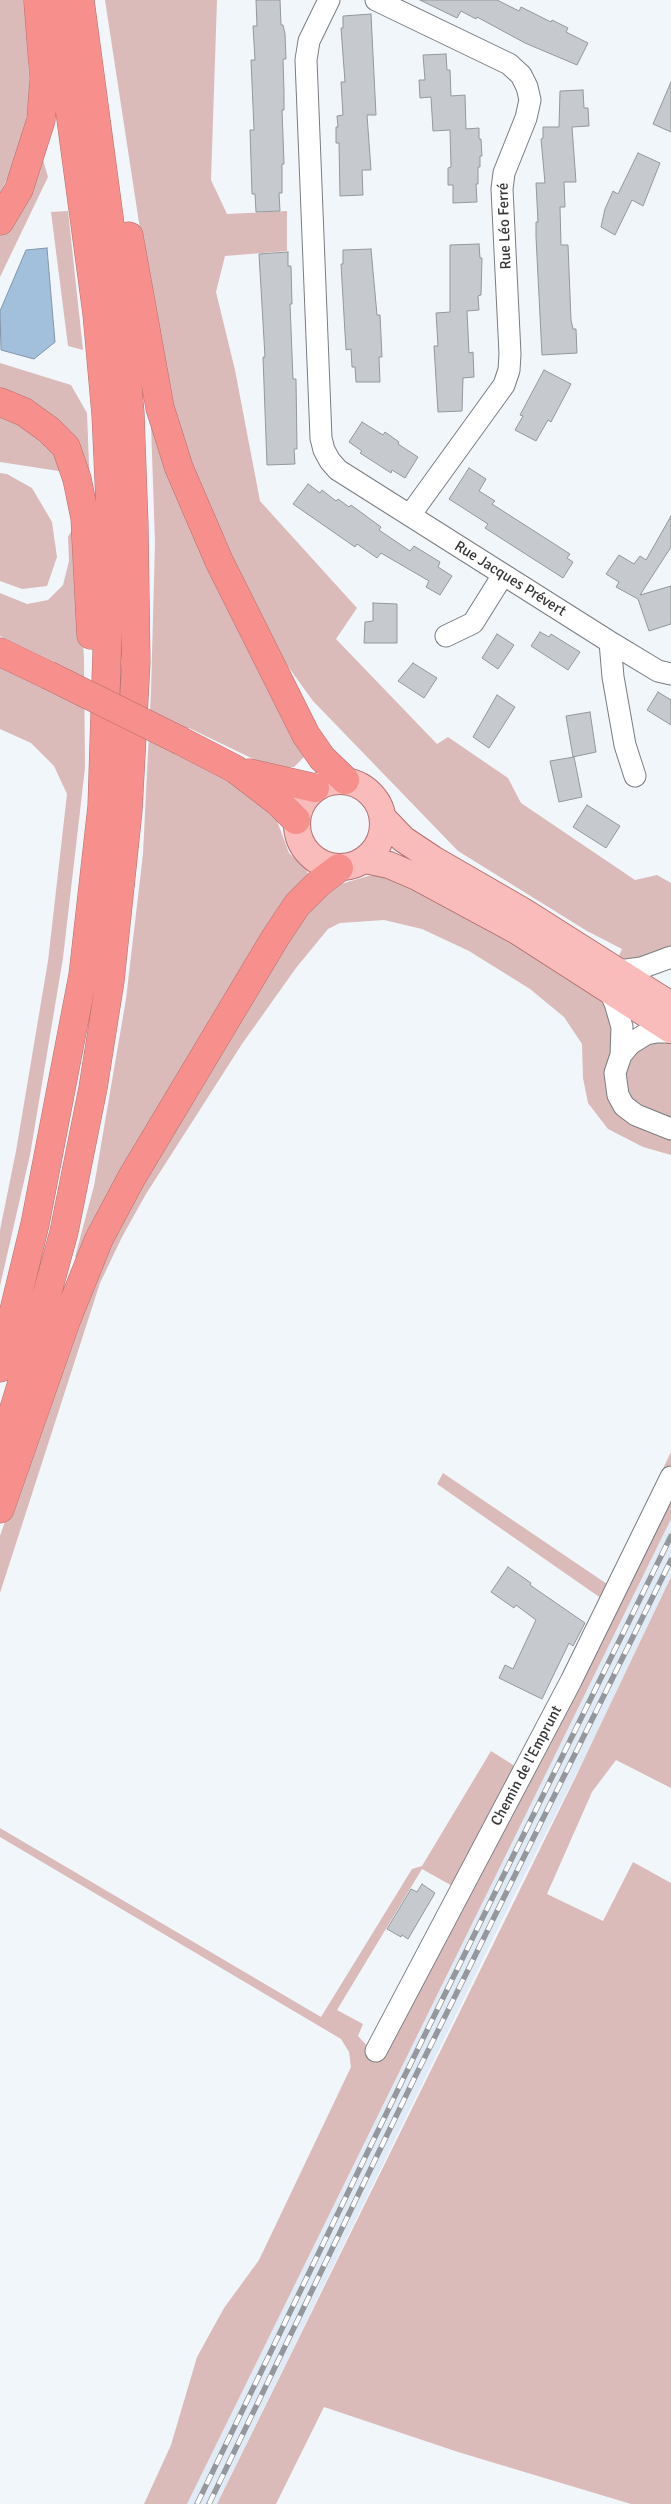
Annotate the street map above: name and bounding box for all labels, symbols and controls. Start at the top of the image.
street label: Rue Léo Ferré [494,182,516,270]
street label: Rue Jacques Prévert [451,537,569,621]
street label: Chemin de l'Emprunt [488,1703,566,1829]

